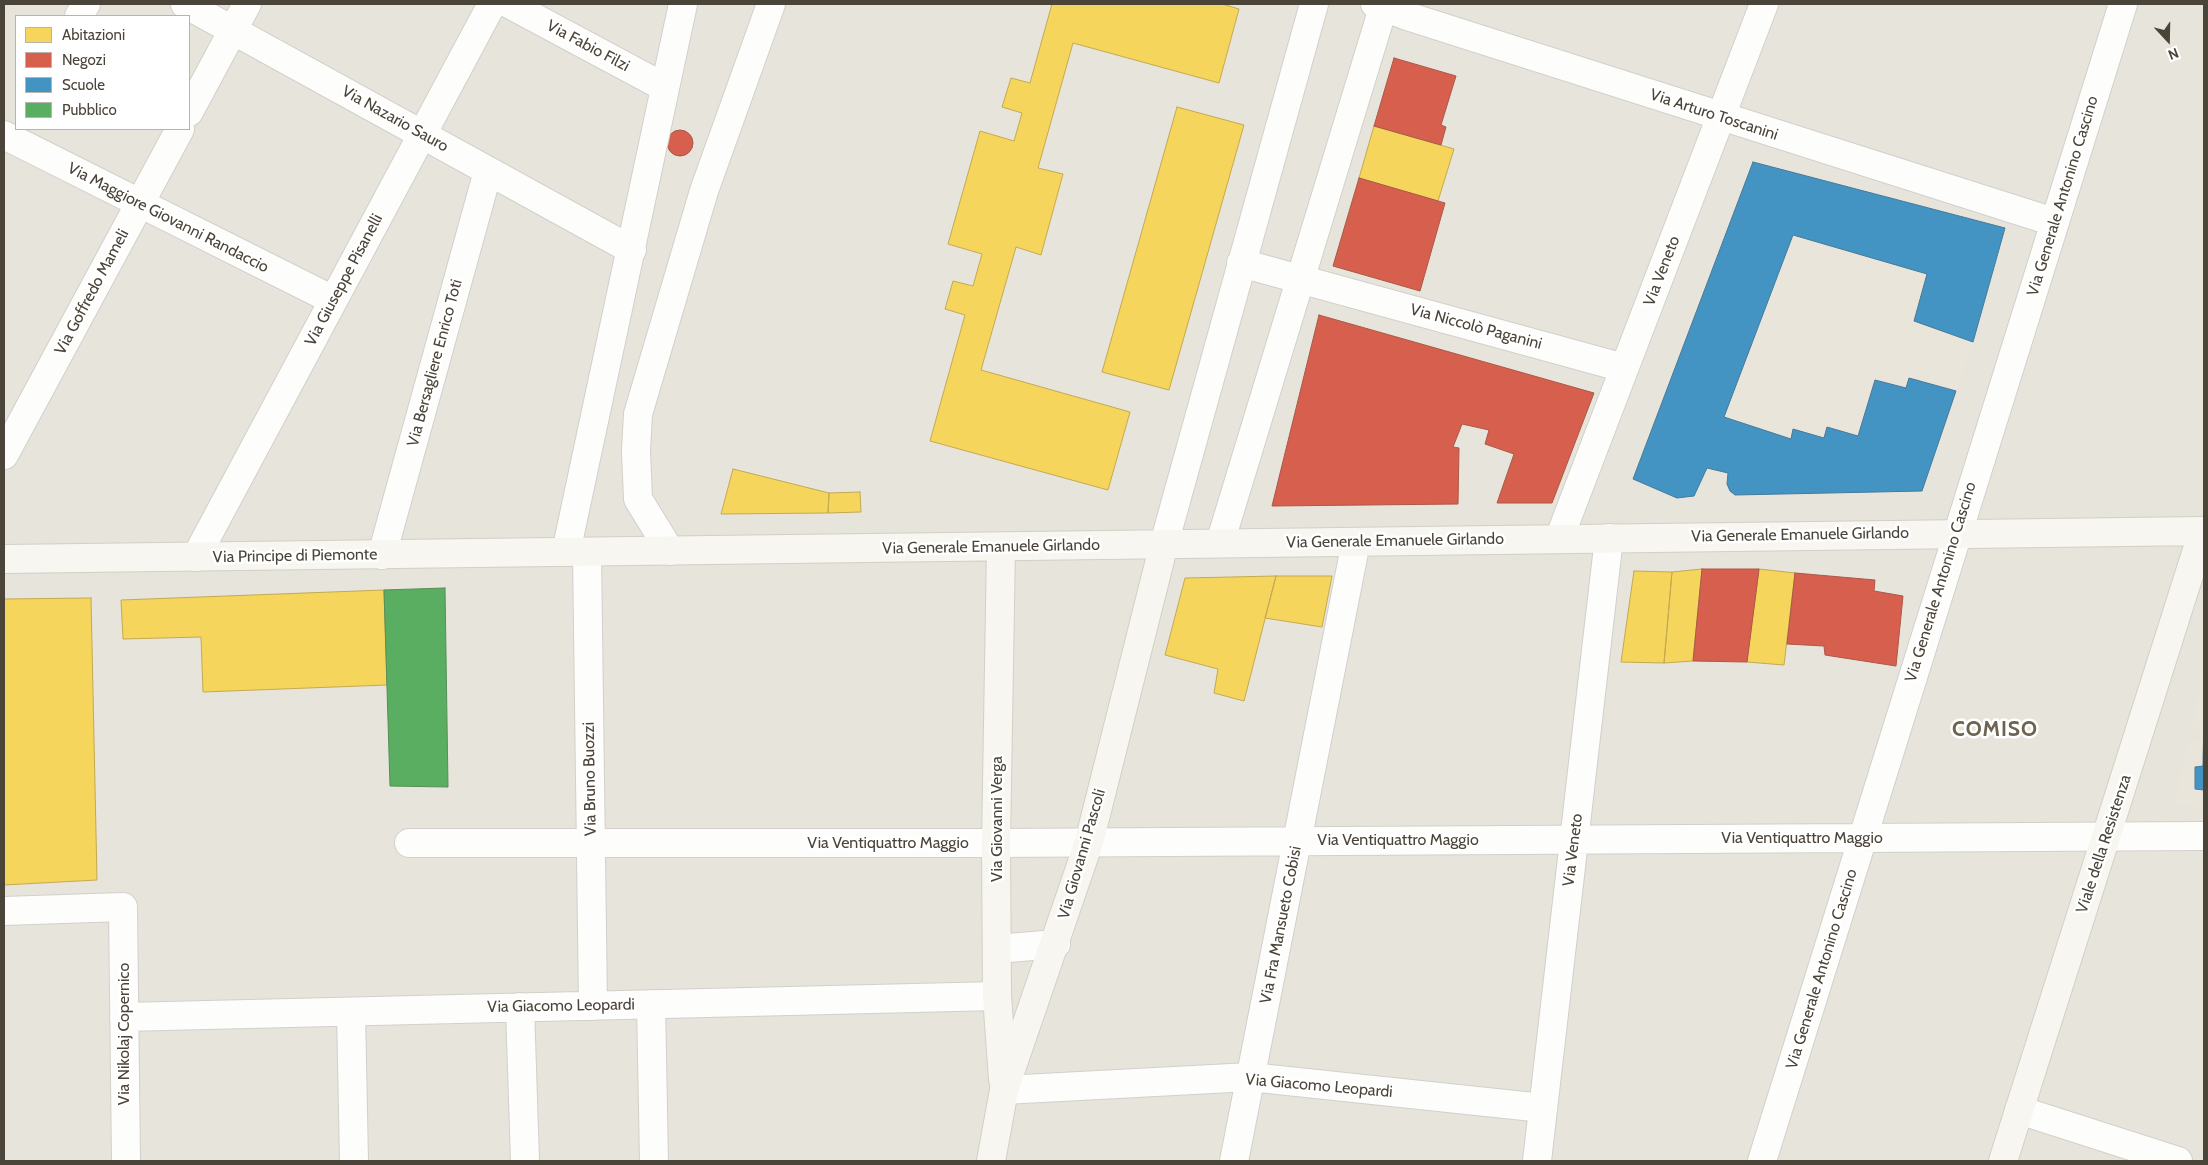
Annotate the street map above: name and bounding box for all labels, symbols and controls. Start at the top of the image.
legend [15,15,190,130]
north arrow [2143,15,2193,65]
street label: Via Fabio Filzi [543,16,633,76]
text: Abitazioni [62,26,125,44]
text: N [2166,44,2181,64]
text: Negozi [62,51,106,69]
text: Scuole [62,76,105,94]
street label: Via Nazario Sauro [338,82,452,156]
street label: Via Arturo Toscanini [1648,85,1780,145]
street label: Via Generale Antonino Cascino [2023,94,2103,298]
text: Pubblico [62,101,117,119]
street label: Via Maggiore Giovanni Randaccio [64,159,272,277]
street label: Via Giuseppe Pisanelli [301,211,387,349]
street label: Via Goffredo Mameli [51,226,133,358]
street label: Via Veneto [1640,233,1684,309]
street label: Via Bersagliere Enrico Toti [403,277,467,449]
street label: Via Niccolò Paganini [1408,300,1544,354]
street label: Via Generale Antonino Cascino [1901,480,1981,684]
street label: Via Generale Emanuele Girlando [1691,524,1909,546]
street label: Via Generale Emanuele Girlando [1286,530,1504,552]
street label: Via Generale Emanuele Girlando [882,536,1100,558]
street label: Via Principe di Piemonte [213,545,377,567]
district label: COMISO [1951,717,2039,743]
street label: Via Bruno Buozzi [579,722,601,836]
street label: Via Giovanni Verga [987,756,1007,882]
street label: Viale della Resistenza [2072,772,2136,916]
street label: Via Giovanni Pascoli [1054,787,1110,921]
street label: Via Veneto [1559,812,1587,888]
street label: Via Ventiquattro Maggio [1721,828,1883,848]
street label: Via Ventiquattro Maggio [1317,830,1479,850]
street label: Via Ventiquattro Maggio [807,833,969,853]
street label: Via Fra Mansueto Cobisi [1256,845,1306,1005]
street label: Via Generale Antonino Cascino [1782,867,1862,1071]
street label: Via Nikolaj Copernico [114,963,134,1105]
street label: Via Giacomo Leopardi [487,995,635,1017]
street label: Via Giacomo Leopardi [1245,1070,1393,1102]

